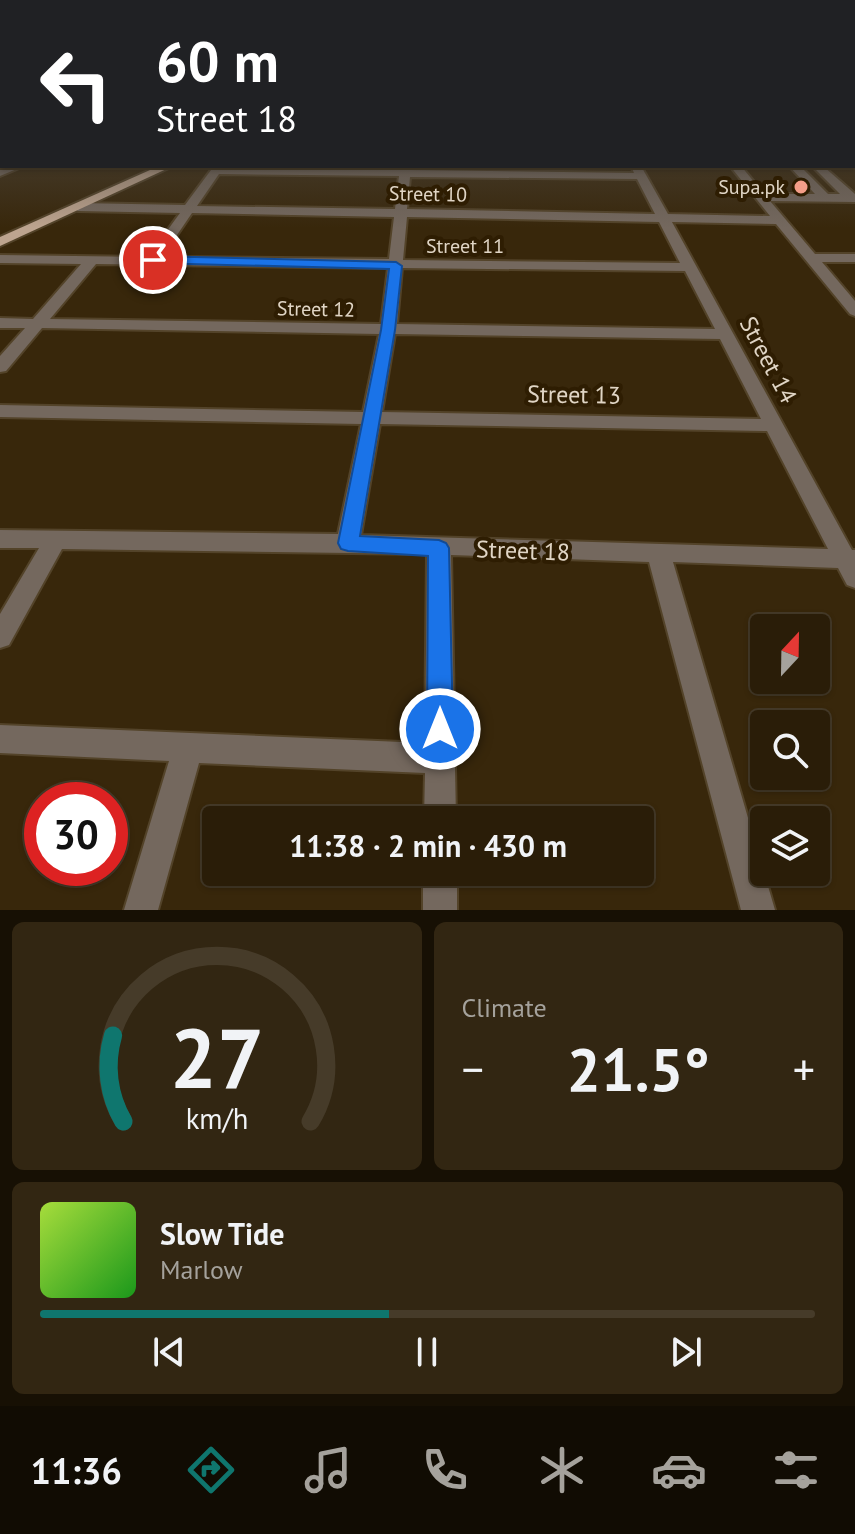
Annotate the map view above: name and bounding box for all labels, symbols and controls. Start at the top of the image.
text: 60 m [156,25,279,97]
icon: left [24,32,128,136]
text: Street 18 [156,95,297,142]
place label: Supa.pk [718,174,785,200]
marker: Supa.pk [792,178,810,196]
street label: Street 10 [389,180,467,208]
pin [119,226,187,294]
street label: Street 11 [426,233,504,259]
icon: arrive [131,238,175,282]
street label: Street 12 [277,295,355,323]
street label: Street 14 [733,311,804,408]
street label: Street 13 [527,378,621,411]
street label: Street 18 [476,533,570,568]
north arrow [750,614,830,694]
map controls [750,614,830,886]
position arrow [398,687,482,771]
button: search [750,710,830,790]
speed limit sign: 30 [24,782,128,886]
button: layers [750,806,830,886]
text: 11:38 · 2 min · 430 m [289,826,567,865]
text: Climate [462,991,547,1024]
text: 27 [170,1003,264,1111]
text: 21.5° [567,1030,710,1108]
text: − [462,1040,484,1097]
text: + [793,1040,815,1097]
text: km/h [185,1100,248,1137]
text: Slow Tide [160,1214,285,1253]
text: Marlow [160,1253,243,1286]
icon: previous [147,1330,191,1374]
icon: pause [405,1330,449,1374]
icon: next [664,1330,708,1374]
icon: directions [183,1442,239,1498]
icon: music [300,1442,356,1498]
icon: phone [417,1442,473,1498]
icon: climate [534,1442,590,1498]
icon: car [651,1442,707,1498]
icon: filters [768,1442,824,1498]
text: 11:36 [31,1447,122,1494]

